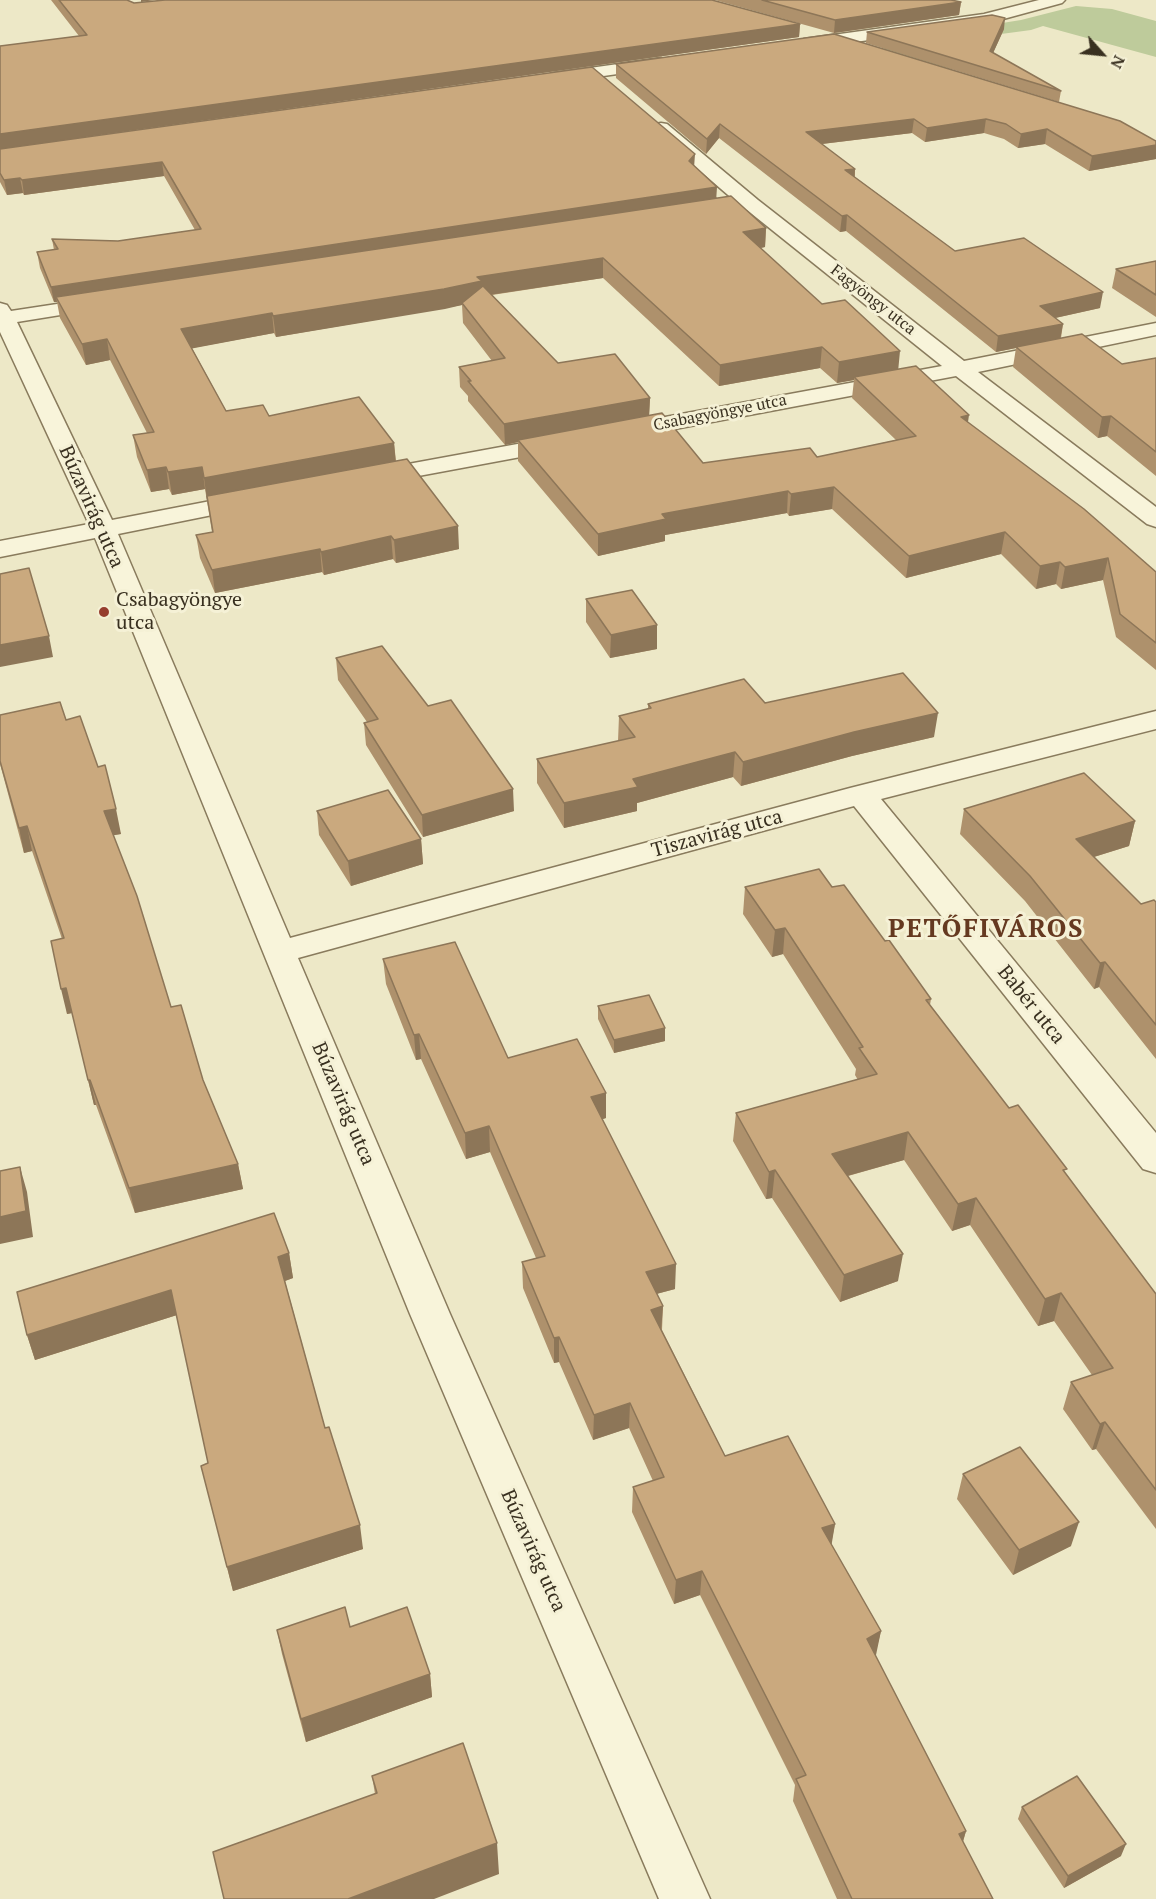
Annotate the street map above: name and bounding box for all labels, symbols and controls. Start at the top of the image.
north arrow [1072,24,1132,84]
text: N [1105,52,1131,73]
street label: Fagyöngy utca [827,261,919,339]
street label: Csabagyöngye utca [652,391,788,435]
street label: Búzavirág utca [53,442,129,572]
place label: Csabagyöngye utca [116,588,242,635]
marker: Csabagyöngye utca [97,605,111,619]
street label: Tiszavirág utca [649,805,785,863]
district label: PETŐFIVÁROS [888,914,1084,946]
street label: Babér utca [992,961,1070,1049]
street label: Búzavirág utca [306,1039,380,1169]
street label: Búzavirág utca [495,1486,571,1616]

